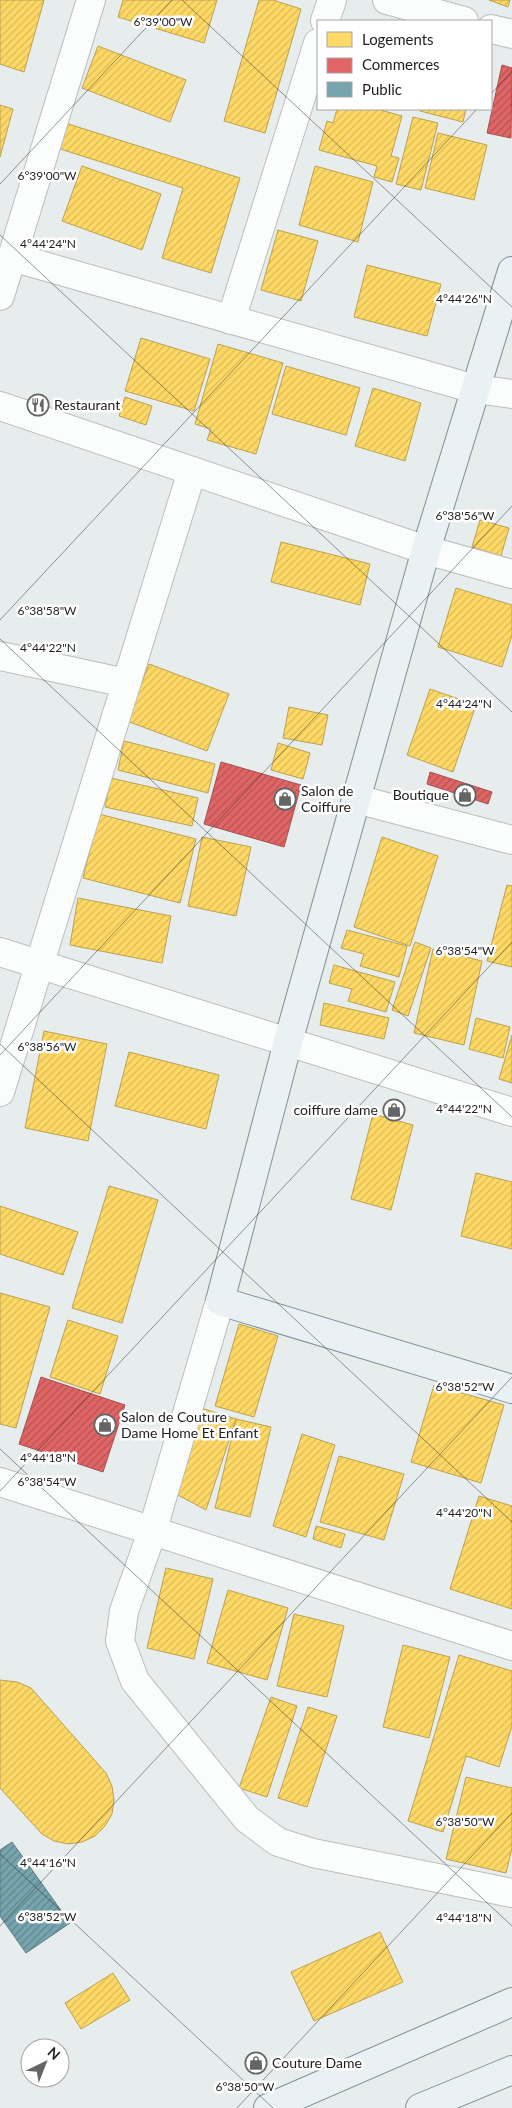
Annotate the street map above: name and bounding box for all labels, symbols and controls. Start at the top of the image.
text: 6°39'00"W [133,14,193,29]
legend [317,20,492,110]
text: Logements [362,30,434,48]
text: Commerces [362,55,440,73]
text: Public [362,80,402,98]
text: 6°39'00"W [17,168,77,183]
text: 4°44'24"N [20,236,76,251]
text: 4°44'26"N [436,291,492,306]
restaurant icon: Restaurant [26,393,50,417]
place label: Restaurant [54,396,120,413]
text: 6°38'56"W [435,508,495,523]
text: 6°38'58"W [17,603,77,618]
text: 4°44'22"N [20,640,76,655]
text: 4°44'24"N [436,696,492,711]
place label: Salon de Coiffure [301,782,353,815]
shop icon: Boutique [453,783,477,807]
place label: Boutique [393,786,449,803]
shop icon: Salon de Coiffure [273,787,297,811]
text: 6°38'54"W [435,943,495,958]
text: 6°38'56"W [17,1039,77,1054]
shop icon: coiffure dame [382,1098,406,1122]
place label: coiffure dame [294,1101,378,1118]
text: 4°44'22"N [436,1101,492,1116]
text: 6°38'52"W [435,1379,495,1394]
place label: Salon de Couture Dame Home Et Enfant [121,1408,258,1441]
shop icon: Salon de Couture Dame Home Et Enfant [93,1413,117,1437]
text: 4°44'18"N [20,1450,76,1465]
text: 6°38'54"W [17,1474,77,1489]
text: 4°44'20"N [436,1505,492,1520]
text: 6°38'50"W [435,1814,495,1829]
text: 4°44'16"N [20,1855,76,1870]
text: 6°38'52"W [17,1909,77,1924]
text: 4°44'18"N [436,1910,492,1925]
north arrow [20,2038,70,2088]
text: N [44,2043,64,2063]
shop icon: Couture Dame [244,2051,268,2075]
place label: Couture Dame [272,2054,362,2071]
text: 6°38'50"W [215,2079,275,2094]

